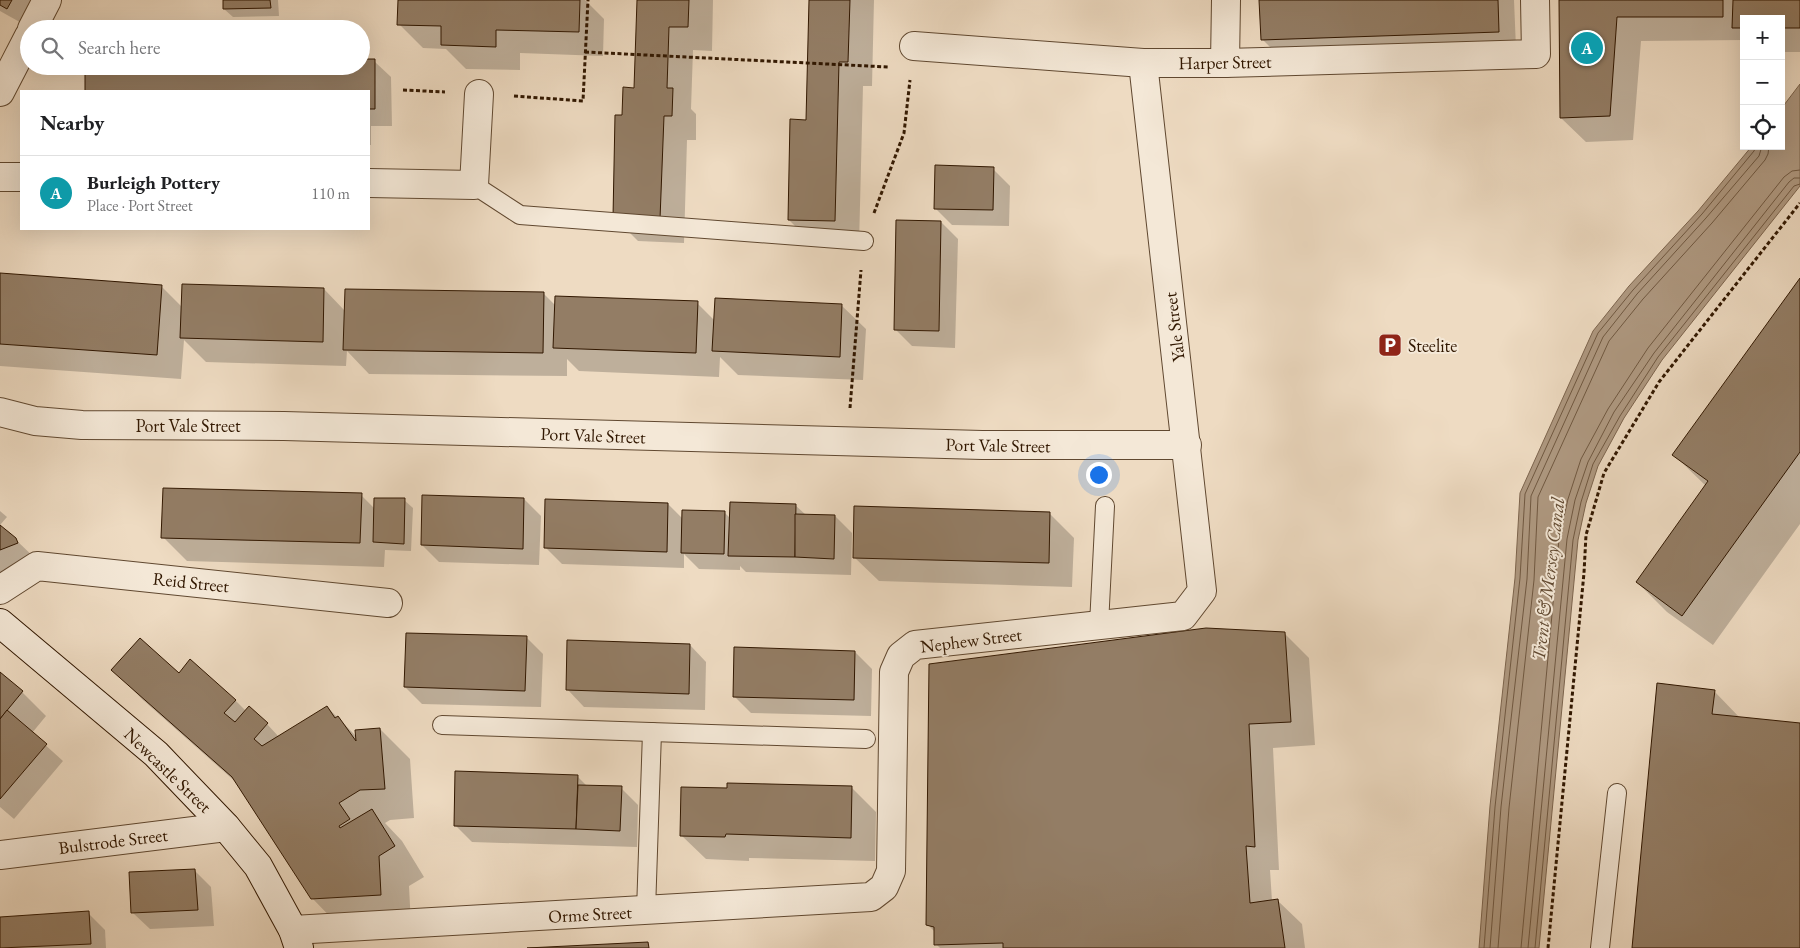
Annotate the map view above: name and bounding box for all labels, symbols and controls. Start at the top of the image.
map controls [1740,15,1785,150]
button: + [1740,15,1785,60]
search box [20,20,370,75]
pin: A [1571,29,1603,67]
icon: search [38,34,66,62]
text: Search here [78,35,160,60]
street label: Harper Street [1178,50,1272,74]
button: − [1740,60,1785,105]
button: locate [1740,105,1785,150]
text: Nearby [40,109,104,136]
text: Burleigh Pottery [87,170,220,195]
text: A [50,183,62,204]
text: 110 m [311,183,350,204]
text: Place · Port Street [87,195,193,216]
street label: Yale Street [1158,290,1190,363]
parking icon: Steelite [1377,332,1403,358]
place label: Steelite [1408,334,1457,357]
street label: Port Vale Street [135,414,241,437]
street label: Port Vale Street [540,422,646,448]
street label: Port Vale Street [945,433,1051,457]
your location [1086,462,1112,488]
water label: Trent & Mersey Canal [1526,496,1570,662]
street label: Reid Street [152,567,231,597]
street label: Nephew Street [919,622,1023,658]
street label: Newcastle Street [119,722,217,818]
street label: Bulstrode Street [57,823,169,859]
street label: Orme Street [547,900,633,928]

